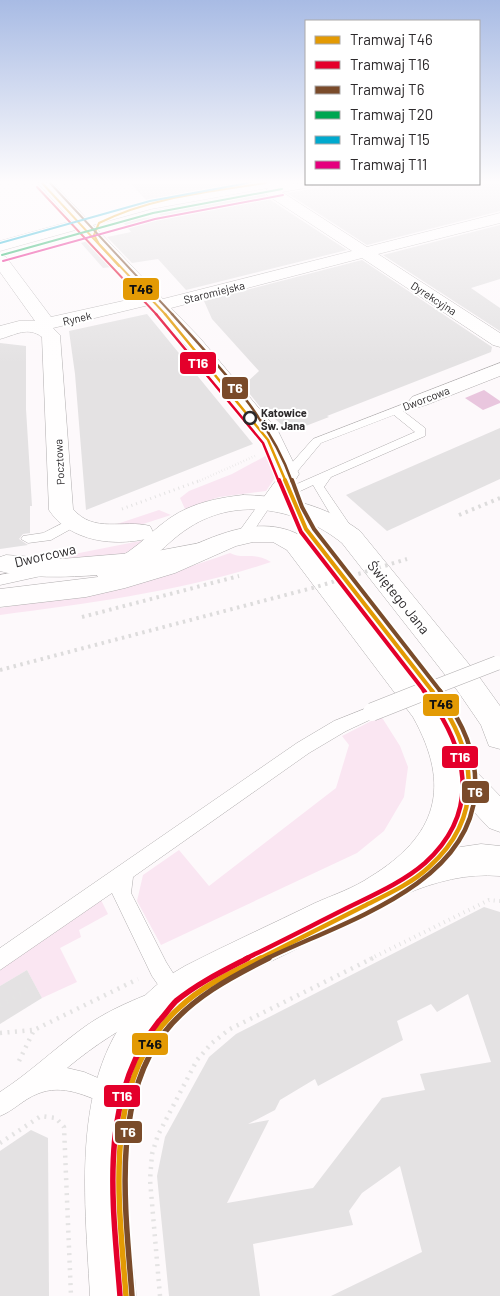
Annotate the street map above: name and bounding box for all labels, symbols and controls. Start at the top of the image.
legend [305,20,480,185]
text: Tramwaj T46 [350,30,433,48]
text: Tramwaj T16 [350,55,430,73]
text: Tramwaj T6 [350,80,424,98]
text: Tramwaj T20 [350,105,433,123]
text: Tramwaj T15 [350,130,430,148]
text: Tramwaj T11 [350,155,427,173]
line badge: T46 [122,277,160,301]
street label: Staromiejska [182,278,246,306]
street label: Dyrekcyjna [409,278,459,318]
text: T46 [129,280,154,297]
street label: Rynek [61,308,93,328]
line badge: T16 [179,351,217,375]
text: T16 [188,354,209,371]
line badge: T6 [221,376,249,400]
text: T6 [227,379,243,396]
street label: Dworcowa [401,383,451,413]
place label: Katowice Św. Jana [261,406,307,432]
marker: Katowice Św. Jana [243,411,257,425]
street label: Pocztowa [51,439,67,485]
street label: Dworcowa [13,540,77,570]
street label: Świętego Jana [364,557,434,637]
line badge: T46 [422,693,460,717]
text: T46 [429,695,454,712]
line badge: T16 [441,745,479,769]
text: T16 [450,748,471,765]
line badge: T6 [461,780,490,804]
text: T6 [467,783,483,800]
line badge: T46 [131,1032,169,1056]
text: T46 [138,1035,163,1052]
line badge: T16 [103,1084,141,1108]
text: T16 [112,1087,133,1104]
line badge: T6 [114,1120,143,1144]
text: T6 [120,1123,136,1140]

